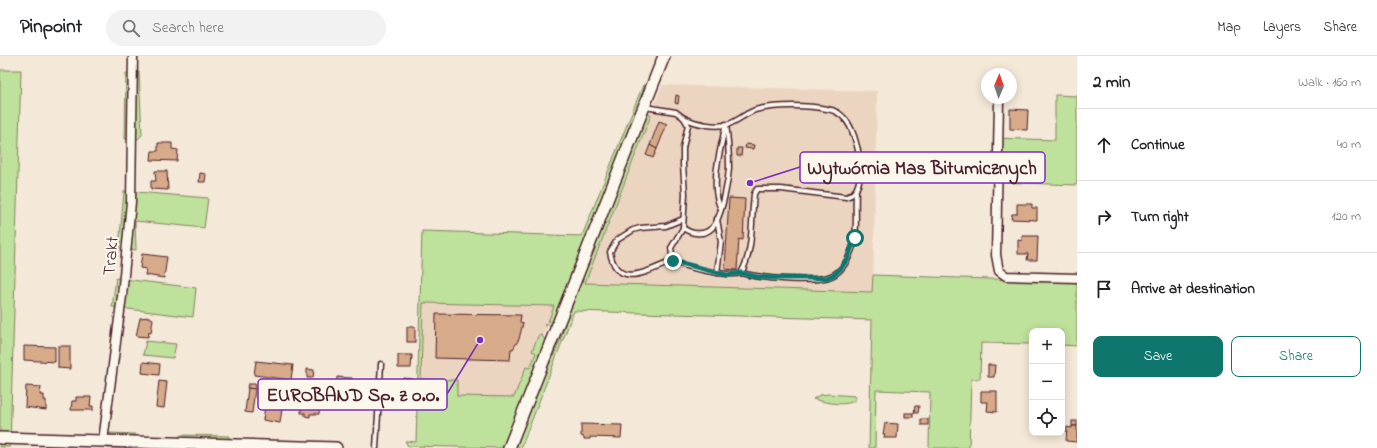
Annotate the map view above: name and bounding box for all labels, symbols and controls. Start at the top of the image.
search box [106,10,386,46]
text: Pinpoint [20,14,82,41]
icon: search [120,17,142,39]
text: Search here [152,17,224,39]
text: Map [1217,17,1241,38]
text: Layers [1263,17,1301,38]
text: Share [1323,17,1357,38]
north arrow [981,68,1017,104]
text: 2 min [1093,70,1130,95]
text: Walk · 160 m [1298,73,1361,92]
icon: ahead [1093,134,1115,156]
text: Continue [1131,134,1185,156]
text: 40 m [1337,135,1361,154]
callout: Wytwórnia Mas Bitumicznych [800,152,1045,183]
text: Wytwórnia Mas Bitumicznych [807,156,1037,185]
icon: right [1093,206,1115,228]
text: Turn right [1131,206,1189,228]
text: 120 m [1331,207,1361,226]
route start [846,229,864,247]
street label: Trakt [97,235,127,277]
route end [664,252,682,270]
icon: arrive [1093,278,1115,300]
text: Arrive at destination [1131,278,1255,300]
map controls [1029,328,1065,436]
button: + [1029,328,1065,364]
button: Save [1093,336,1223,377]
button: Share [1231,336,1361,377]
button: − [1029,364,1065,400]
callout: EUROBAND Sp. z o.o. [258,379,447,410]
text: EUROBAND Sp. z o.o. [267,383,440,410]
button: locate [1029,400,1065,436]

